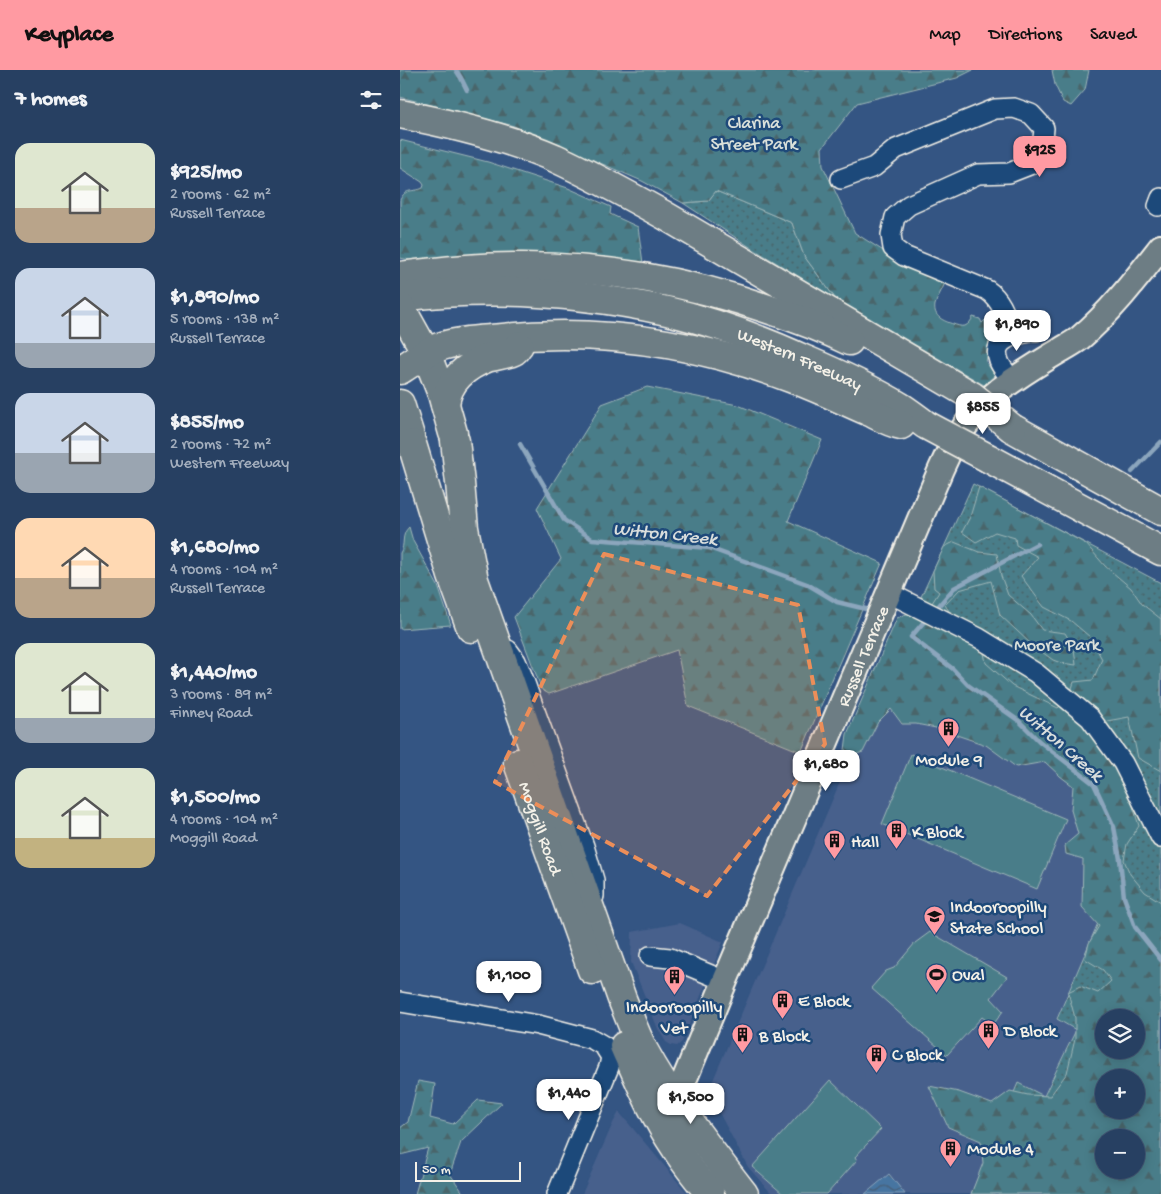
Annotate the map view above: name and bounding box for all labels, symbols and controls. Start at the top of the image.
text: Keyplace [25,21,113,50]
text: Map [929,25,961,46]
text: Directions [989,25,1062,46]
text: Saved [1090,25,1136,46]
icon: filters [357,86,385,114]
text: 7 homes [15,88,87,113]
park label: Clarina Street Park [711,114,799,156]
pin: $925 [1010,136,1070,178]
text: $925 [1024,142,1056,161]
text: $925/mo [170,161,242,186]
icon: home [55,163,115,223]
text: 2 rooms · 62 m² [170,186,271,205]
text: Russell Terrace [170,205,265,224]
text: $1,890/mo [170,286,259,311]
icon: home [55,288,115,348]
pin: $1,890 [976,310,1058,352]
text: 5 rooms · 138 m² [170,311,279,330]
text: $1,890 [995,316,1039,335]
street label: Western Freeway [734,325,865,397]
text: Russell Terrace [170,330,265,349]
pin: $855 [953,392,1013,435]
text: $855 [967,399,999,418]
text: $855/mo [170,411,244,436]
icon: home [55,413,115,473]
text: 2 rooms · 72 m² [170,436,271,455]
text: Western Freeway [170,455,289,474]
water label: Witton Creek [612,519,719,553]
text: $1,680/mo [170,536,259,561]
icon: home [55,538,115,598]
text: 4 rooms · 104 m² [170,561,278,580]
text: Russell Terrace [170,580,265,599]
street label: Russell Terrace [834,603,895,710]
park label: Moore Park [1014,636,1102,657]
text: $1,440/mo [170,661,257,686]
icon: home [55,663,115,723]
text: 3 rooms · 89 m² [170,686,272,705]
water label: Witton Creek [1013,702,1108,789]
text: Finney Road [170,705,252,724]
building icon: Module 9 [937,717,961,748]
pin: $1,680 [785,750,867,792]
place label: Module 9 [915,751,983,772]
text: $1,680 [804,756,848,775]
street label: Moggill Road [513,779,566,880]
text: $1,500/mo [170,786,260,811]
icon: home [55,788,115,848]
text: 4 rooms · 104 m² [170,811,278,830]
building icon: K Block [884,819,908,850]
place label: K Block [912,823,965,844]
building icon: Hall [823,829,847,860]
text: Moggill Road [170,830,257,849]
place label: Hall [851,833,879,854]
place label: Indooroopilly State School [950,898,1047,940]
school or university icon: Indooroopilly State School [922,904,946,935]
pin: $1,100 [468,960,550,1003]
sports icon: Oval [924,962,948,993]
building icon: Indooroopilly Vet [662,964,686,995]
place label: Oval [952,966,985,987]
text: $1,100 [487,967,531,986]
building icon: E Block [770,988,794,1019]
place label: E Block [798,992,852,1013]
place label: Indooroopilly Vet [626,998,722,1040]
map controls [1095,1009,1145,1179]
button: layers [1095,1009,1145,1059]
building icon: D Block [976,1018,1000,1049]
place label: D Block [1003,1022,1059,1043]
building icon: B Block [731,1023,755,1054]
place label: B Block [758,1027,811,1048]
building icon: C Block [864,1042,888,1073]
place label: C Block [892,1046,945,1067]
button: + [1095,1069,1145,1119]
pin: $1,440 [528,1078,610,1121]
pin: $1,500 [650,1082,732,1125]
text: $1,440 [548,1085,590,1104]
text: $1,500 [668,1089,714,1108]
button: − [1095,1129,1145,1179]
building icon: Module 4 [939,1136,963,1167]
place label: Module 4 [967,1140,1034,1161]
scale bar [415,1159,521,1182]
text: 50 m [422,1162,451,1179]

